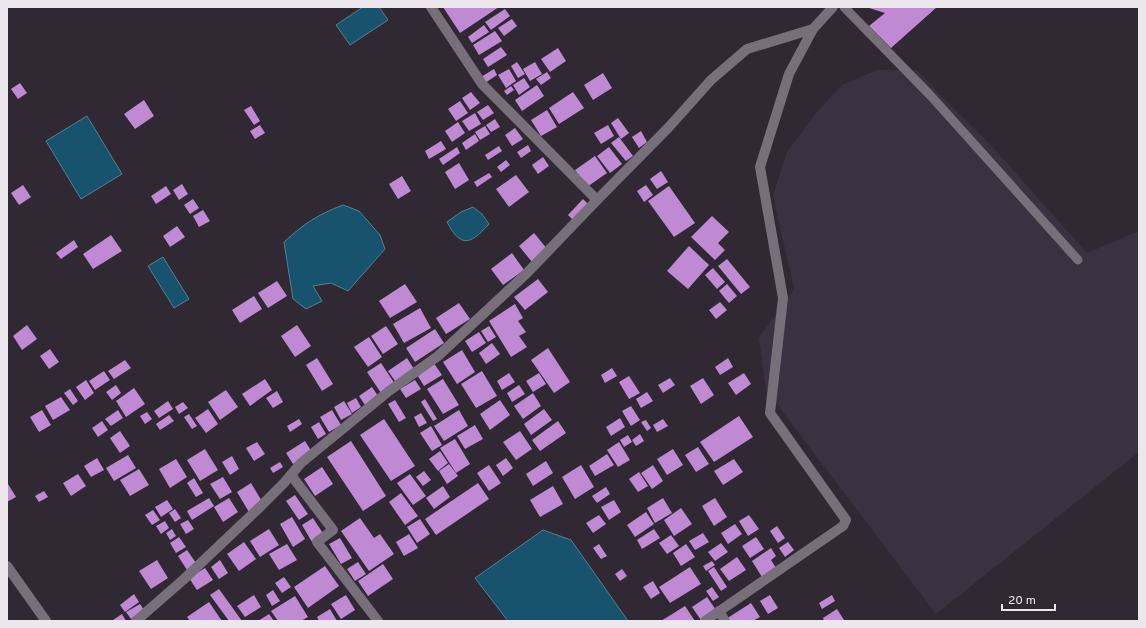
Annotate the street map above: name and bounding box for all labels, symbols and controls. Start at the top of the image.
scale bar [1002,586,1055,612]
text: 20 m [1008,593,1036,609]

